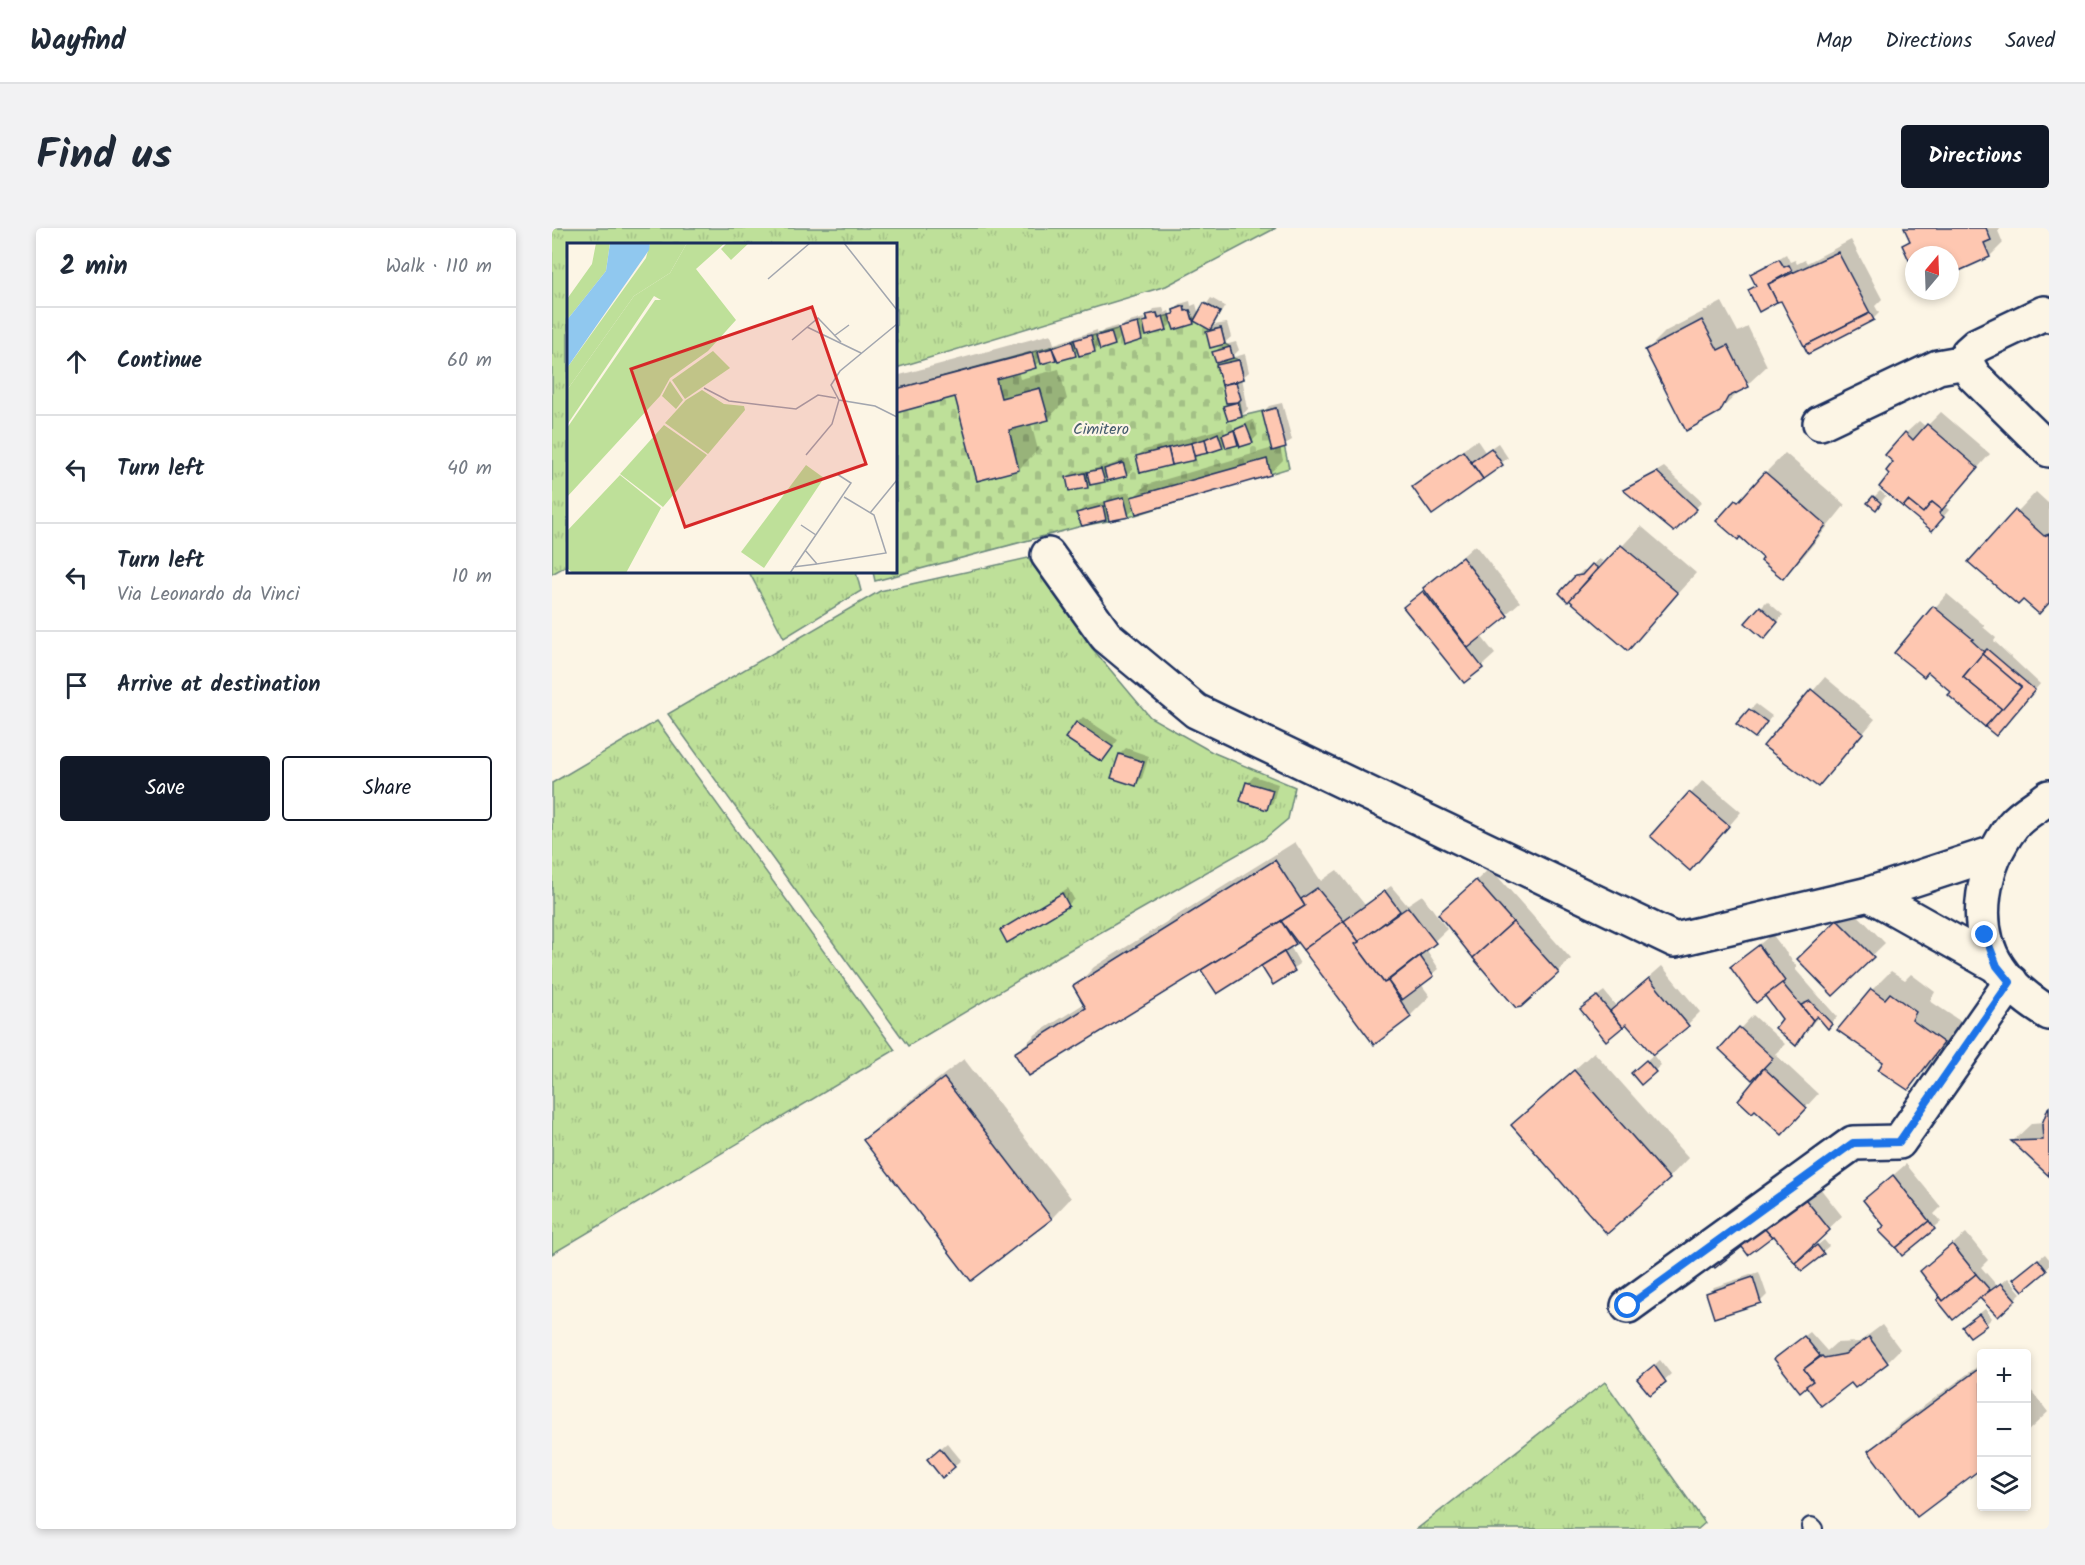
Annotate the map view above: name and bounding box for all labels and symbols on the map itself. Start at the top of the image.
inset map [567,243,897,573]
north arrow [1905,246,1959,300]
park label: Cimitero [1073,417,1129,442]
route end [1971,921,1997,947]
route start [1614,1292,1640,1318]

